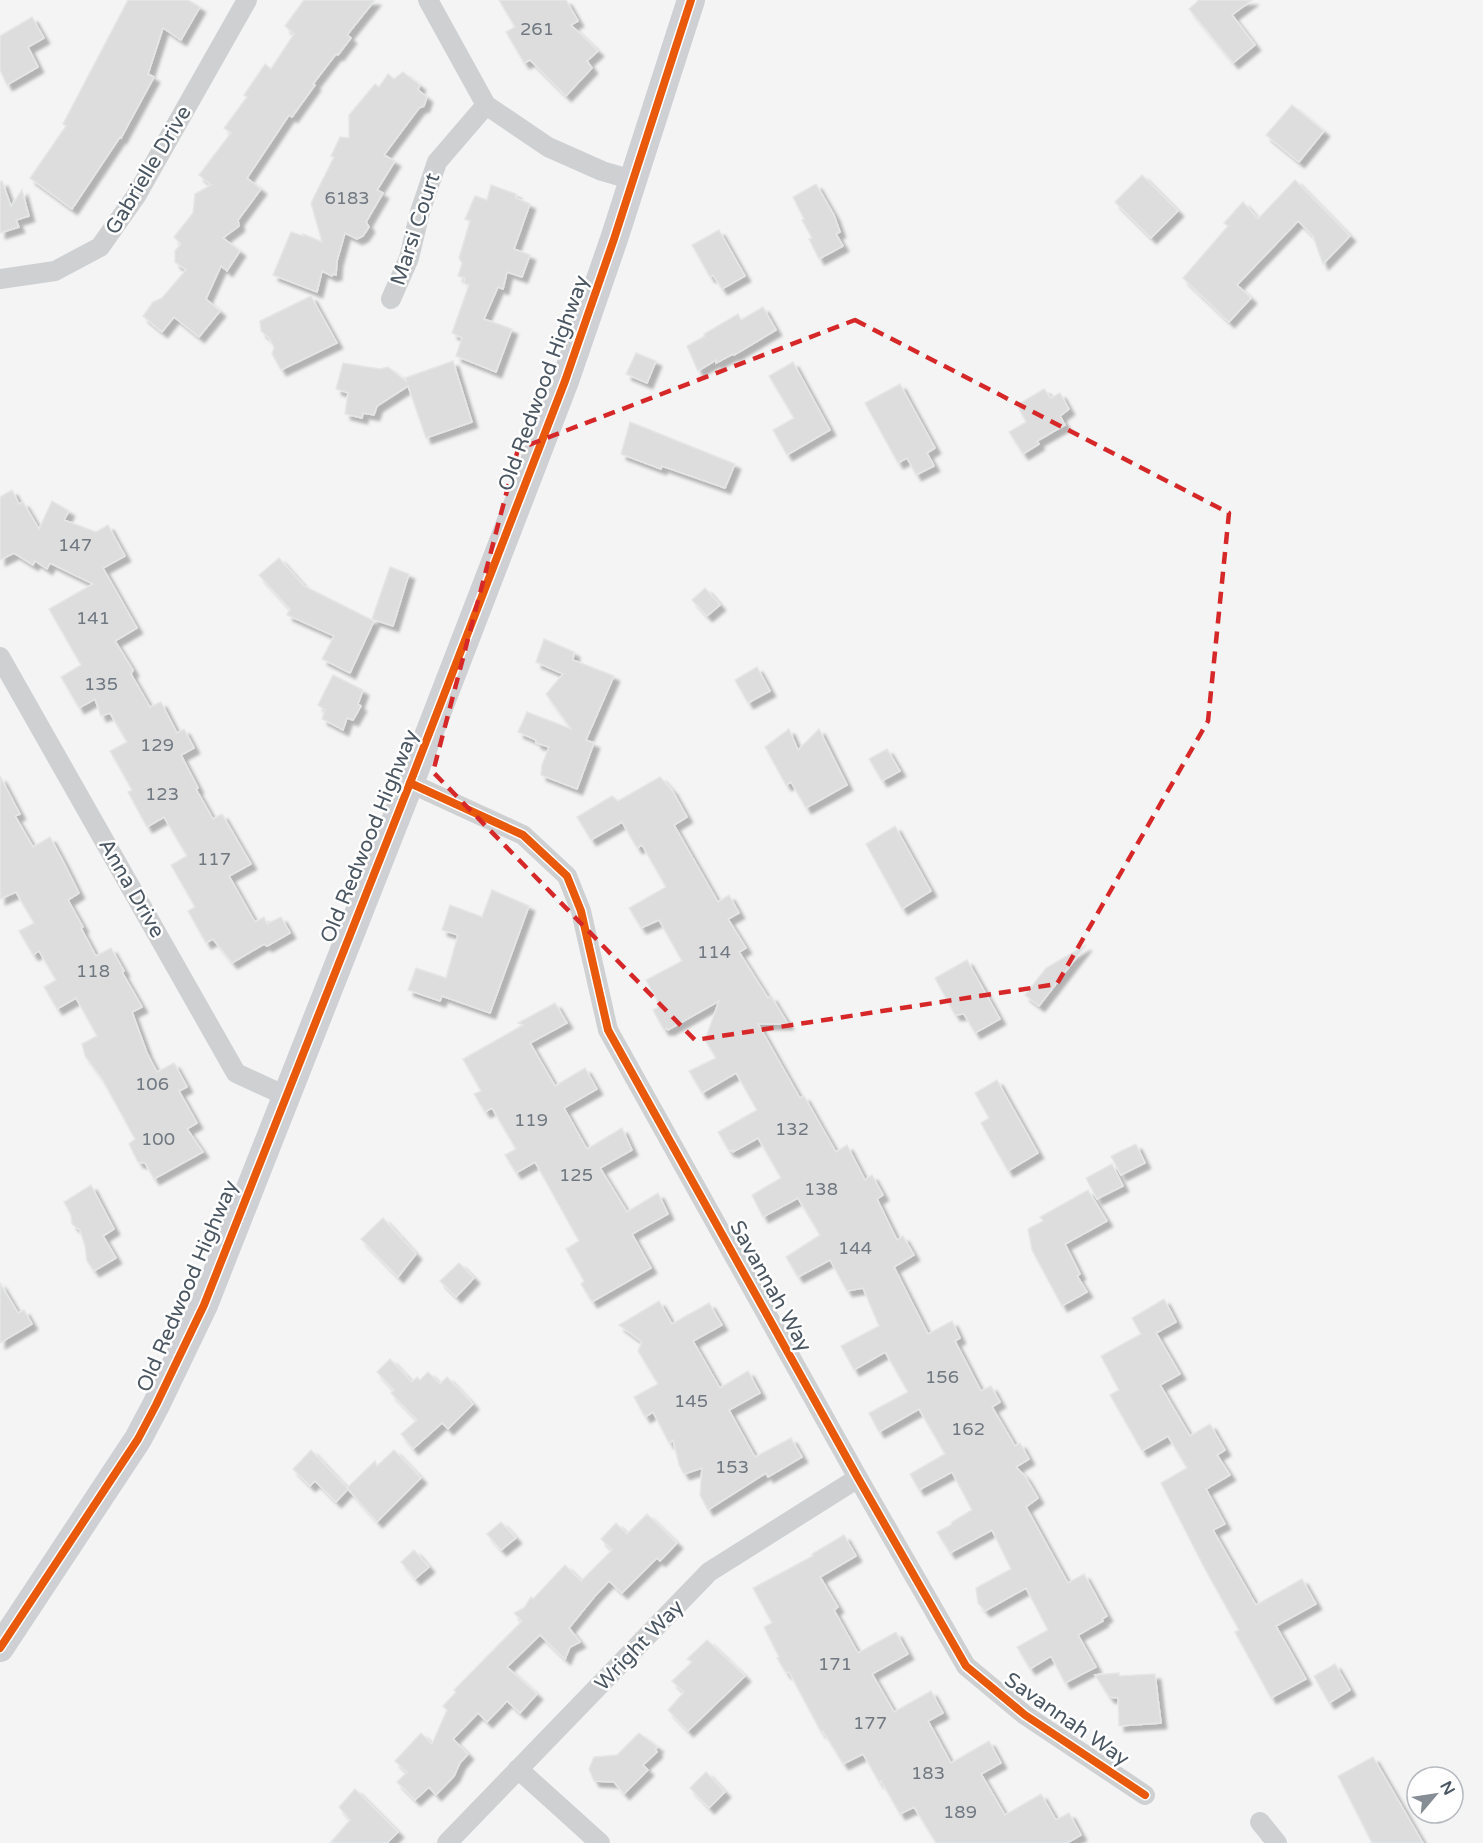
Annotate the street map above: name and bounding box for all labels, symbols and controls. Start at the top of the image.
house number: 261 [520,18,554,40]
street label: Gabrielle Drive [100,101,197,239]
street label: Marsi Court [386,170,445,289]
house number: 6183 [324,187,370,209]
street label: Old Redwood Highway [493,272,594,494]
house number: 147 [58,534,92,556]
house number: 141 [76,607,110,629]
house number: 135 [84,673,118,695]
street label: Old Redwood Highway [315,726,424,946]
house number: 129 [140,734,174,756]
house number: 123 [145,783,179,805]
street label: Anna Drive [93,834,170,942]
house number: 117 [197,848,231,870]
house number: 114 [697,941,731,963]
house number: 118 [76,960,110,982]
house number: 106 [135,1073,169,1095]
house number: 119 [514,1109,548,1131]
house number: 132 [775,1118,809,1140]
house number: 100 [141,1128,175,1150]
house number: 125 [559,1164,593,1186]
street label: Old Redwood Highway [131,1176,243,1396]
house number: 138 [804,1178,838,1200]
street label: Savannah Way [724,1216,817,1356]
house number: 144 [838,1237,872,1259]
house number: 156 [925,1366,959,1388]
house number: 145 [674,1390,708,1412]
house number: 162 [951,1418,985,1440]
house number: 153 [715,1456,749,1478]
street label: Wright Way [590,1595,689,1696]
house number: 171 [818,1653,852,1675]
street label: Savannah Way [1000,1667,1134,1772]
house number: 177 [853,1712,887,1734]
house number: 183 [911,1762,945,1784]
north arrow [1405,1765,1465,1825]
text: N [1435,1778,1459,1799]
house number: 189 [943,1801,977,1823]

